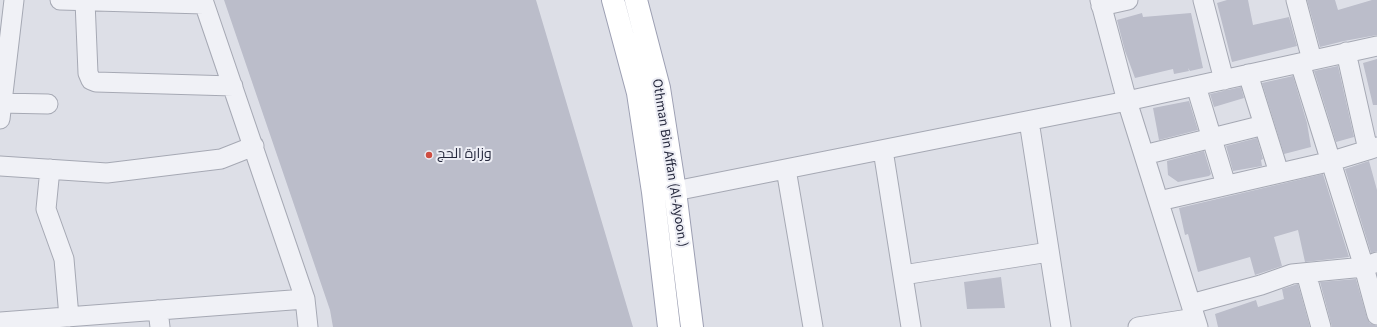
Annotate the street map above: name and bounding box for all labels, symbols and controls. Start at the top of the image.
street label: Othman Bin Affan (Al-Ayoon.) [647,78,691,248]
place label: وزارة الحج [437,147,492,163]
marker: وزارة الحج [424,150,434,160]

